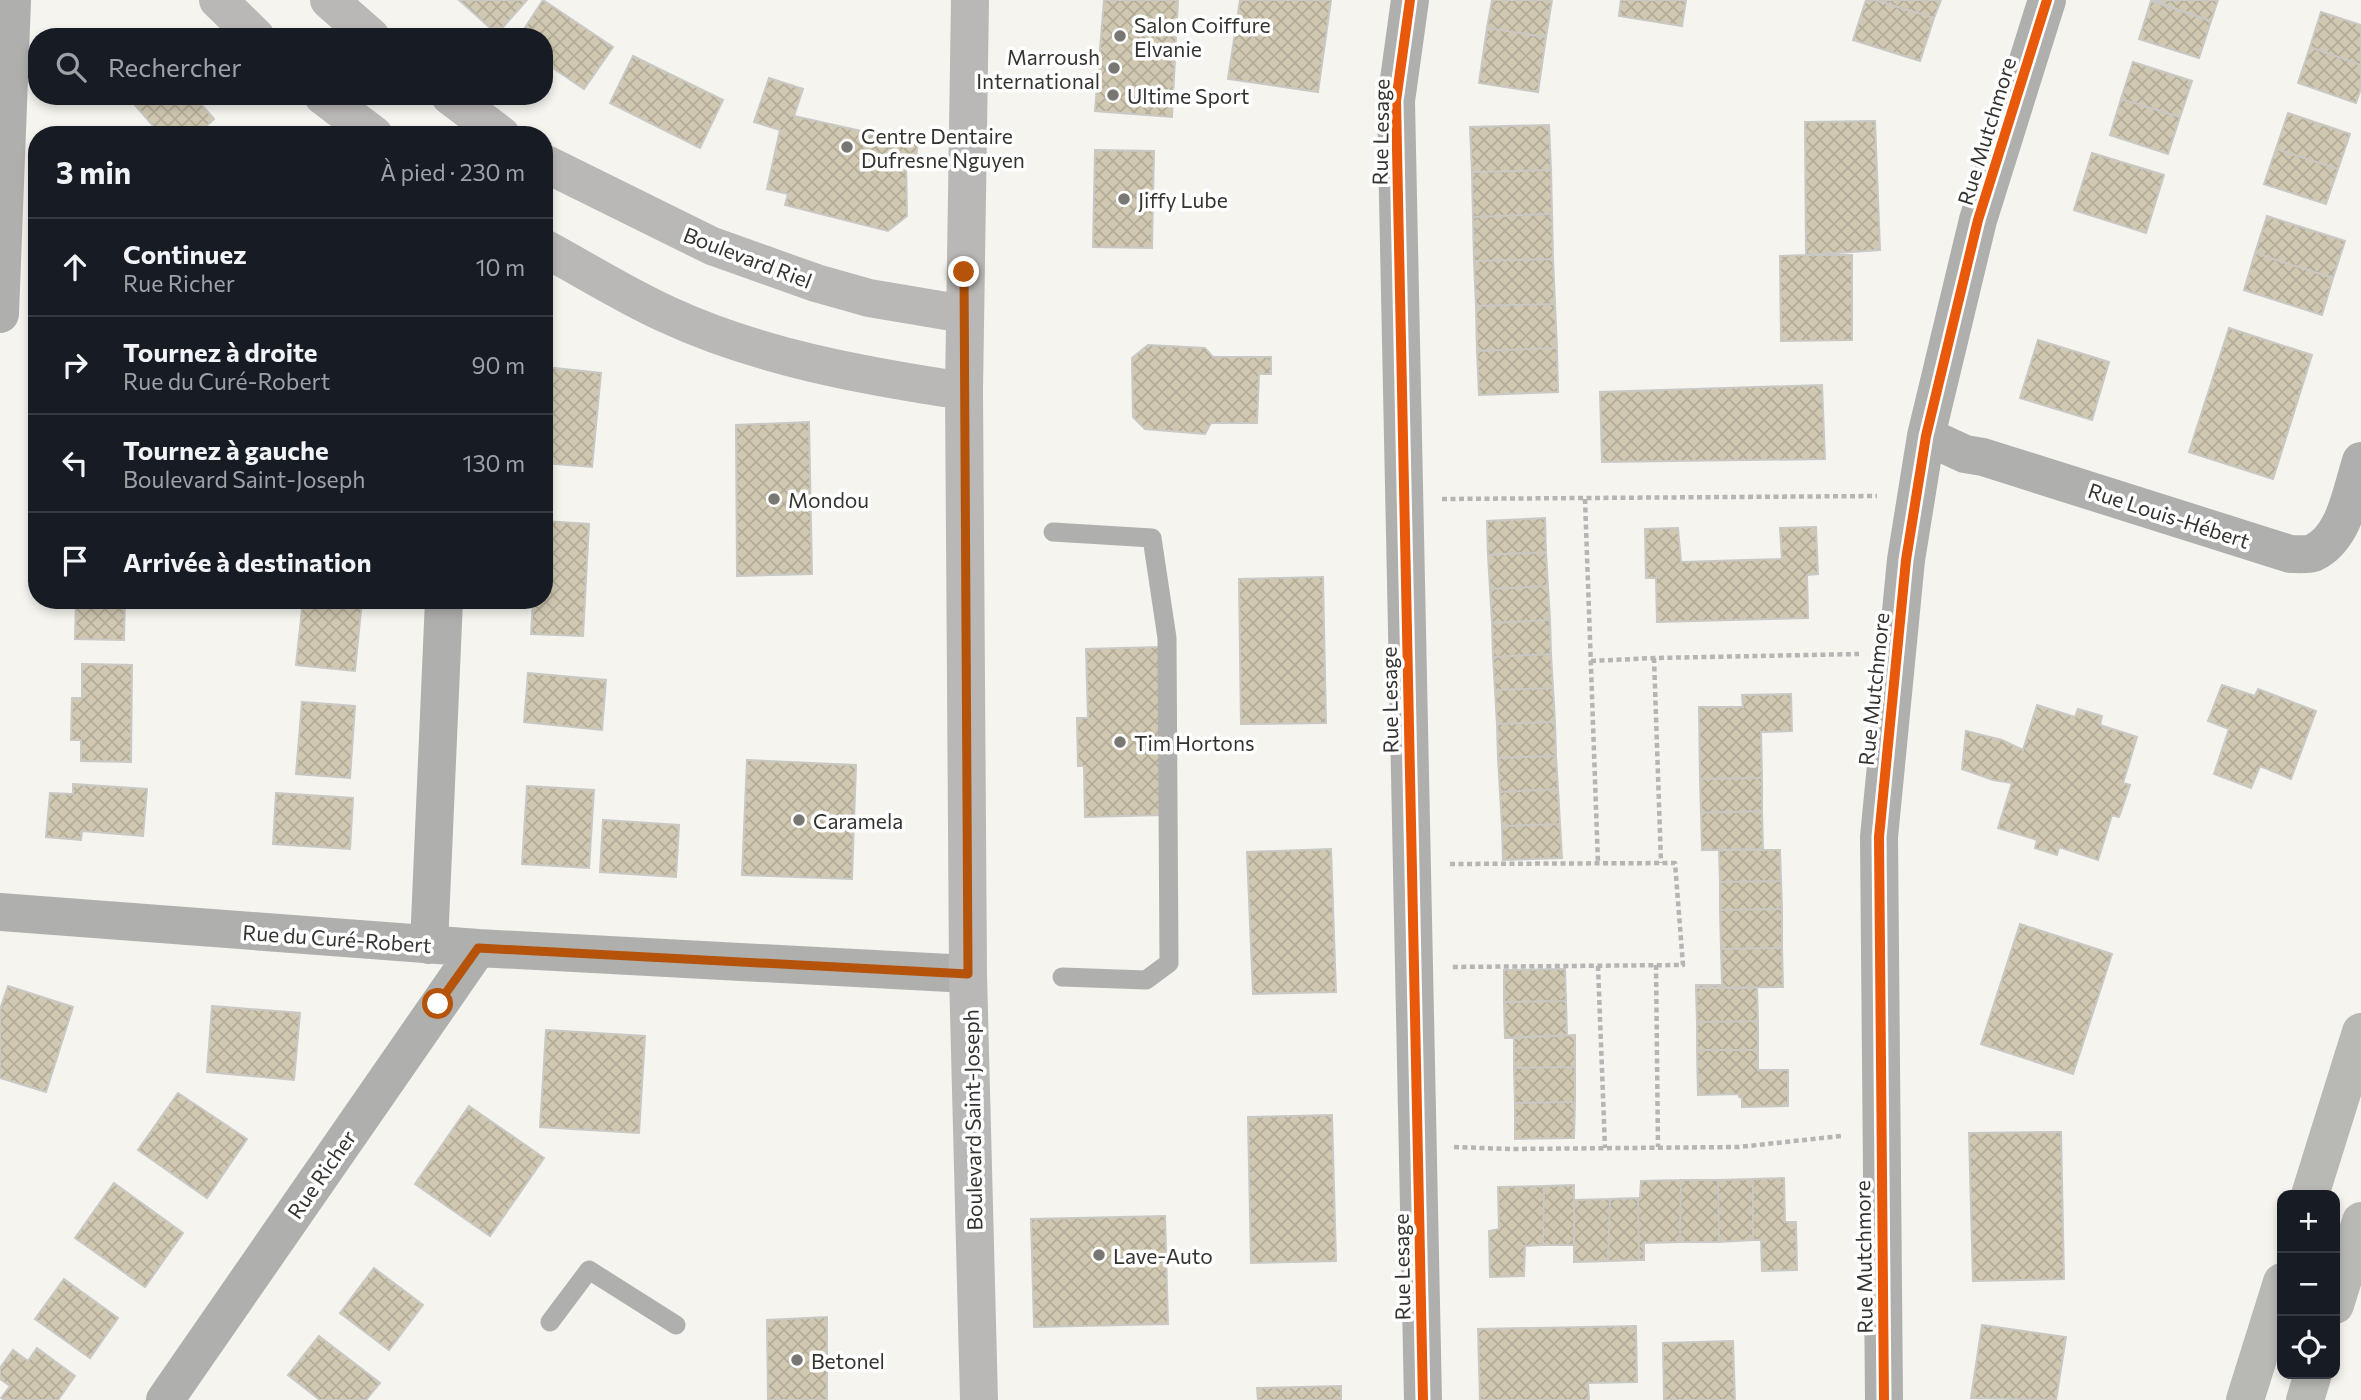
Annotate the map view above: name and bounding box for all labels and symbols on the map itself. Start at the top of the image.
place label: Salon Coiffure Elvanie [1134,12,1271,61]
marker: Salon Coiffure Elvanie [1112,28,1128,44]
place label: Marroush International [976,44,1100,93]
street label: Rue Mutchmore [1952,54,2020,208]
marker: Marroush International [1106,60,1122,76]
street label: Rue Lesage [1367,78,1393,186]
place label: Ultime Sport [1127,83,1249,108]
marker: Ultime Sport [1105,87,1121,103]
place label: Centre Dentaire Dufresne Nguyen [861,123,1025,172]
marker: Centre Dentaire Dufresne Nguyen [839,139,855,155]
place label: Jiffy Lube [1138,187,1228,212]
marker: Jiffy Lube [1116,191,1132,207]
street label: Boulevard Riel [680,221,816,293]
route end [948,256,979,287]
street label: Rue Louis-Hébert [2085,477,2253,553]
place label: Mondou [788,487,869,512]
marker: Mondou [766,491,782,507]
street label: Rue Mutchmore [1853,611,1893,767]
street label: Rue Lesage [1376,646,1402,754]
place label: Tim Hortons [1134,730,1254,755]
marker: Tim Hortons [1112,734,1128,750]
place label: Caramela [813,808,903,833]
marker: Caramela [791,812,807,828]
street label: Rue du Curé-Robert [242,919,432,957]
route start [422,988,453,1019]
street label: Boulevard Saint-Joseph [958,1009,986,1231]
street label: Rue Richer [281,1125,361,1223]
street label: Rue Mutchmore [1849,1180,1877,1334]
street label: Rue Lesage [1388,1213,1414,1321]
place label: Lave-Auto [1113,1243,1213,1268]
marker: Lave-Auto [1091,1247,1107,1263]
place label: Betonel [811,1348,885,1373]
marker: Betonel [789,1352,805,1368]

